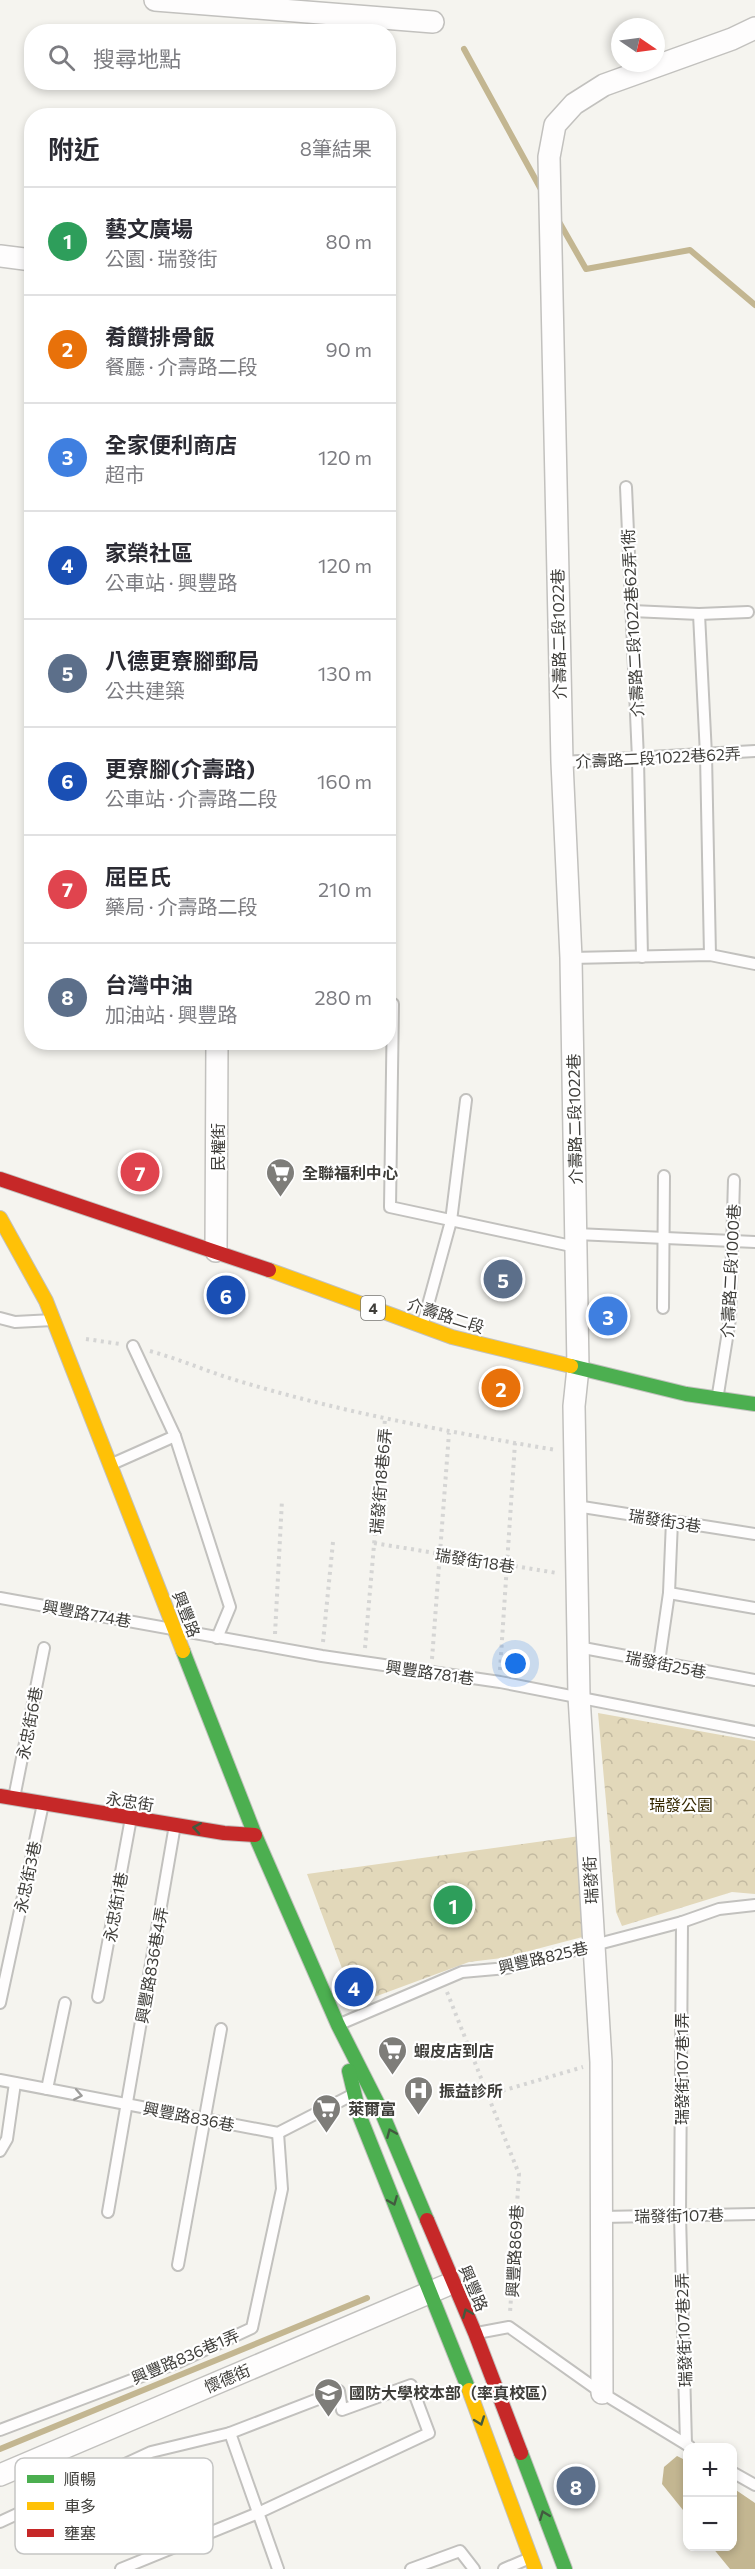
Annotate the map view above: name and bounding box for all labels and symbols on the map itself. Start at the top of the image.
north arrow [611,18,665,72]
street label: 介壽路二段1022巷62弄1衖 [618,528,646,718]
street label: 介壽路二段1022巷 [547,568,569,700]
street label: 介壽路二段1022巷62弄 [575,743,741,771]
street label: 介壽路二段1022巷 [563,1053,585,1185]
street label: 民權街 [208,1123,227,1171]
pin: 7 [120,1150,160,1194]
supermarket icon: 全聯福利中心 [265,1156,297,1198]
place label: 全聯福利中心 [302,1163,398,1182]
street label: 介壽路二段1000巷 [717,1204,743,1338]
pin: 5 [484,1256,522,1302]
pin: 6 [206,1272,246,1318]
street label: 介壽路二段 [405,1294,487,1336]
pin: 3 [588,1294,628,1338]
road number: 4 [361,1296,385,1320]
pin: 2 [482,1366,520,1410]
street label: 瑞發街18巷6弄 [366,1427,394,1535]
street label: 瑞發街3巷 [627,1505,703,1535]
street label: 瑞發街18巷 [434,1544,516,1576]
street label: 興豐路 [170,1588,204,1640]
street label: 興豐路774巷 [41,1596,133,1630]
street label: 瑞發街25巷 [624,1647,708,1681]
your location [501,1649,530,1678]
street label: 興豐路781巷 [385,1656,475,1688]
street label: 永忠街6巷 [13,1685,45,1761]
street label: 永忠街 [105,1788,155,1814]
park label: 瑞發公園 [649,1795,713,1814]
one-way arrow [193,1823,202,1835]
street label: 永忠街3巷 [10,1839,44,1915]
street label: 瑞發街 [579,1856,601,1904]
street label: 永忠街1巷 [99,1870,131,1944]
pin: 1 [434,1882,472,1928]
street label: 興豐路836巷4弄 [131,1905,171,2025]
street label: 興豐路825巷 [496,1937,590,1977]
pin: 4 [334,1964,374,2010]
street label: 瑞發街107巷1弄 [672,2013,691,2125]
supermarket icon: 蝦皮店到店 [377,2034,409,2076]
place label: 蝦皮店到店 [414,2041,494,2060]
hospital icon: 振益診所 [402,2074,434,2116]
place label: 振益診所 [439,2081,503,2100]
one-way arrow [73,2088,83,2101]
supermarket icon: 萊爾富 [311,2092,343,2134]
street label: 興豐路836巷 [142,2098,236,2134]
place label: 萊爾富 [348,2099,396,2118]
one-way arrow [386,2129,398,2140]
one-way arrow [386,2195,399,2206]
street label: 興豐路869巷 [502,2204,526,2298]
street label: 瑞發街107巷 [634,2205,724,2225]
street label: 興豐路 [456,2262,492,2314]
street label: 瑞發街107巷2弄 [672,2272,694,2388]
one-way arrow [462,2308,474,2319]
street label: 興豐路836巷1弄 [128,2325,242,2387]
street label: 懷德街 [201,2360,253,2396]
school or university icon: 國防大學校本部（率真校區） [312,2376,344,2418]
place label: 國防大學校本部（率真校區） [349,2383,557,2402]
one-way arrow [473,2415,486,2426]
legend [15,2458,213,2554]
pin: 8 [556,2464,596,2508]
text: 順暢 [64,2469,96,2488]
text: 車多 [64,2496,96,2515]
one-way arrow [539,2510,551,2521]
text: 壅塞 [64,2523,96,2542]

